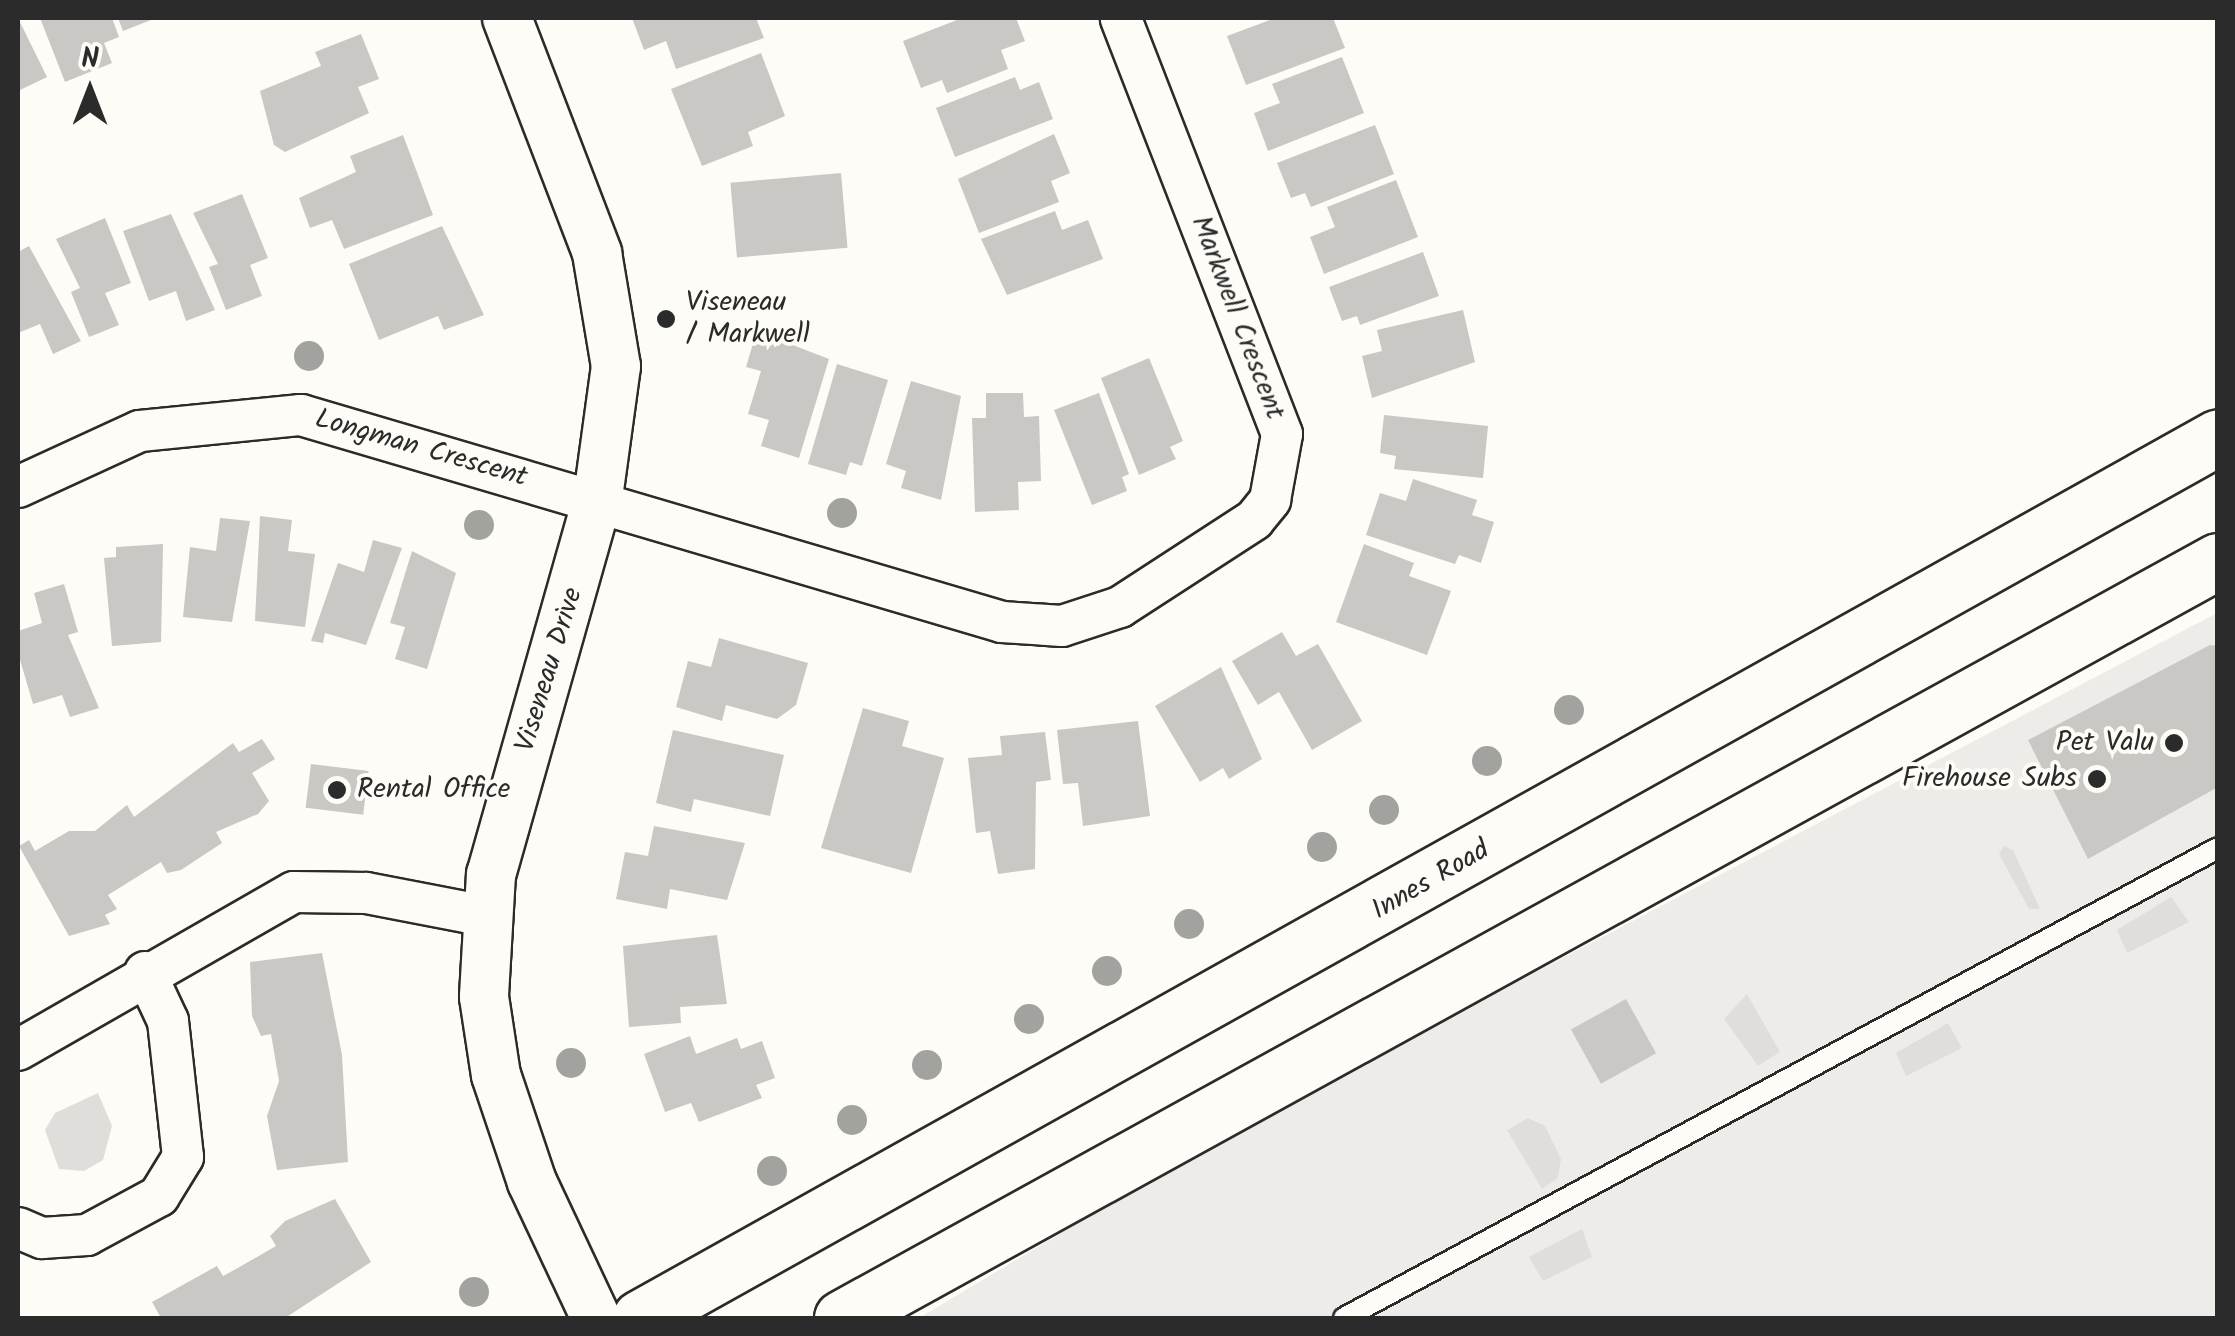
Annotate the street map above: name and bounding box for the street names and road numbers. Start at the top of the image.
street label: Markwell Crescent [1183,211,1291,425]
street label: Longman Crescent [311,403,531,495]
street label: Viseneau Drive [509,584,591,756]
street label: Innes Road [1366,834,1496,928]

